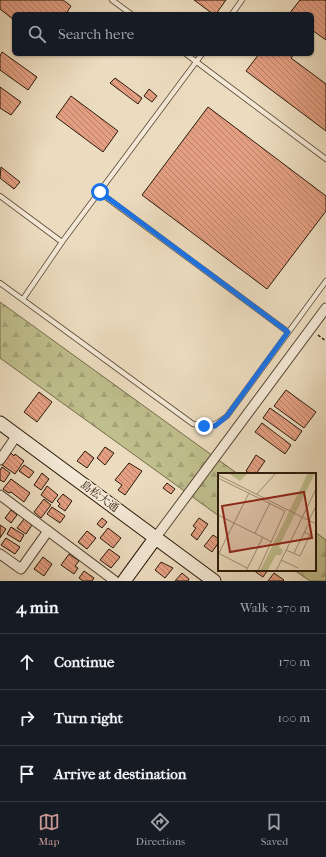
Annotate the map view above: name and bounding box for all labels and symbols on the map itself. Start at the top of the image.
route start [91,183,109,201]
route end [195,417,213,435]
inset map [218,473,316,571]
street label: 島松大通 [78,478,121,515]

